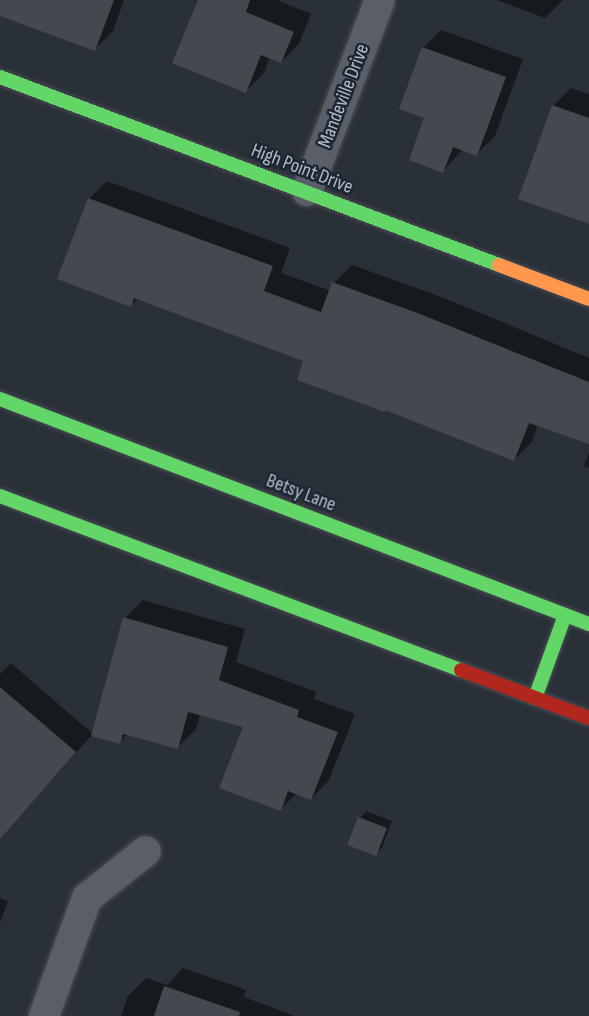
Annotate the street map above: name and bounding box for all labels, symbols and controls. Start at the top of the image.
street label: Mandeville Drive [313,41,375,151]
street label: High Point Drive [248,139,356,199]
street label: Betsy Lane [263,469,339,517]

